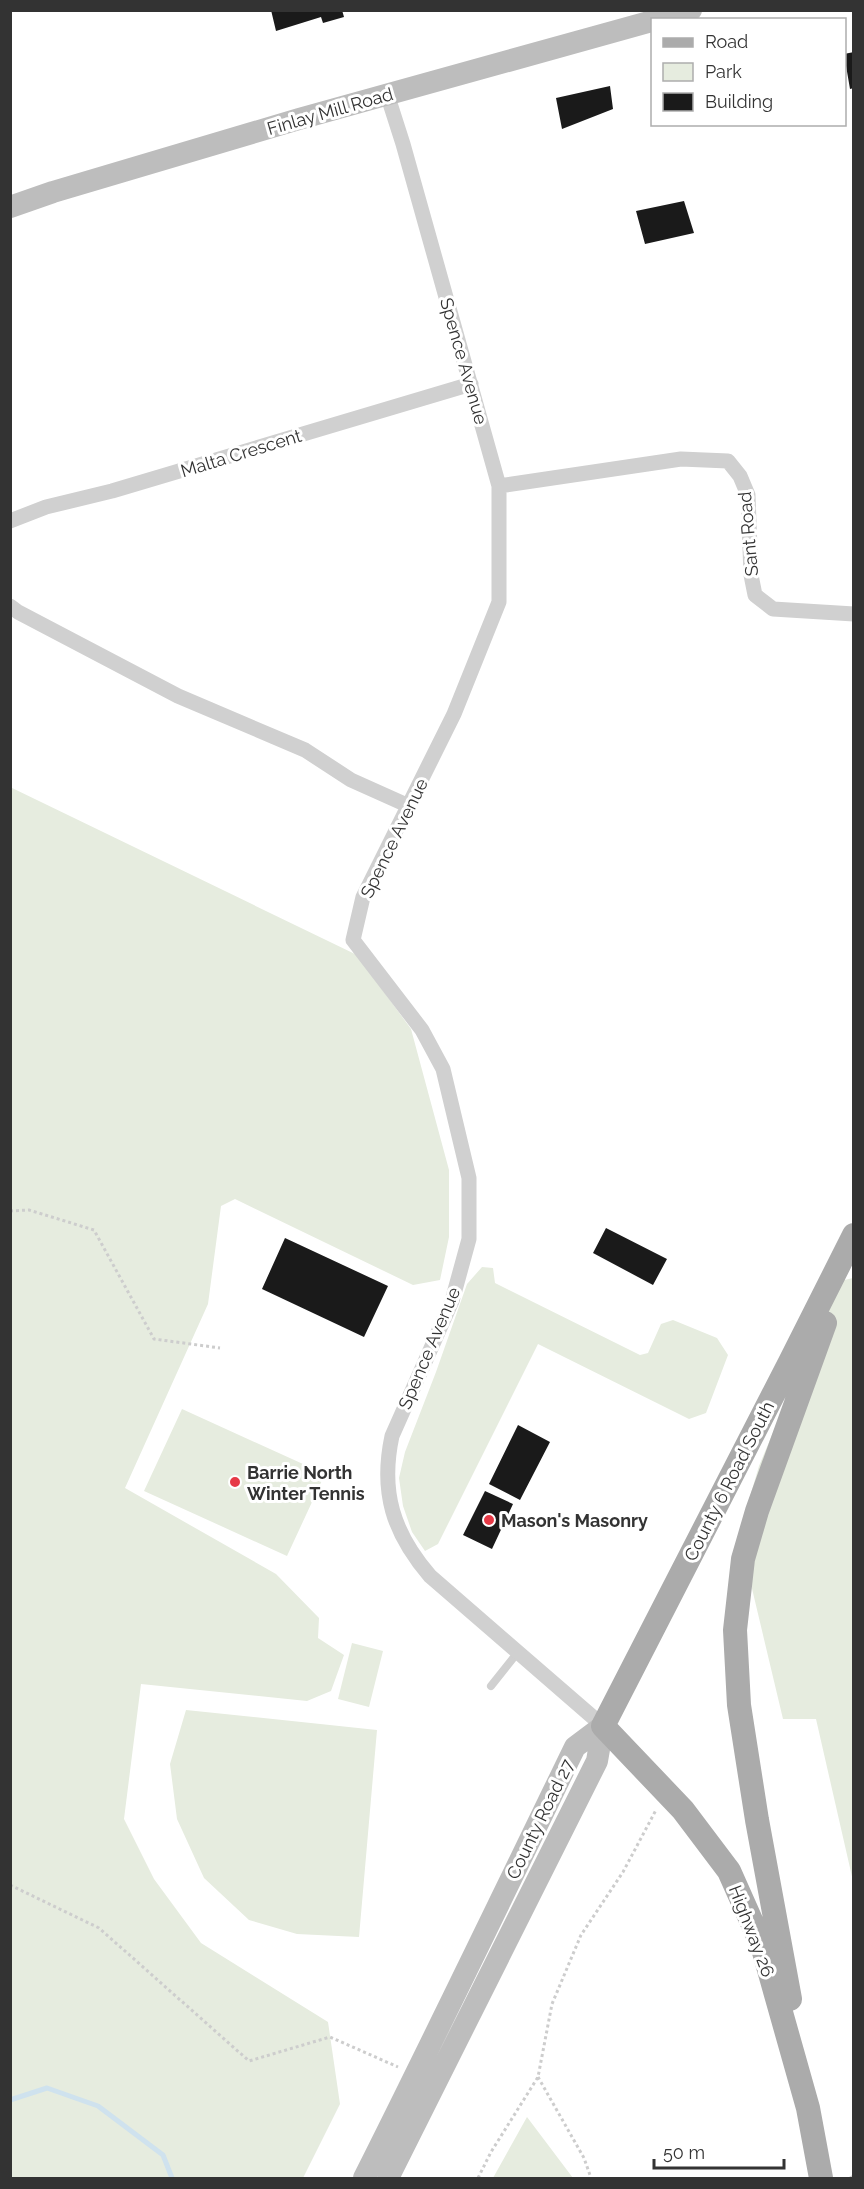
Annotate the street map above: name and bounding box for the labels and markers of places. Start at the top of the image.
place label: Barrie North Winter Tennis [247,1462,365,1504]
marker: Barrie North Winter Tennis [228,1475,242,1489]
place label: Mason's Masonry [501,1510,648,1531]
marker: Mason's Masonry [482,1513,496,1527]

